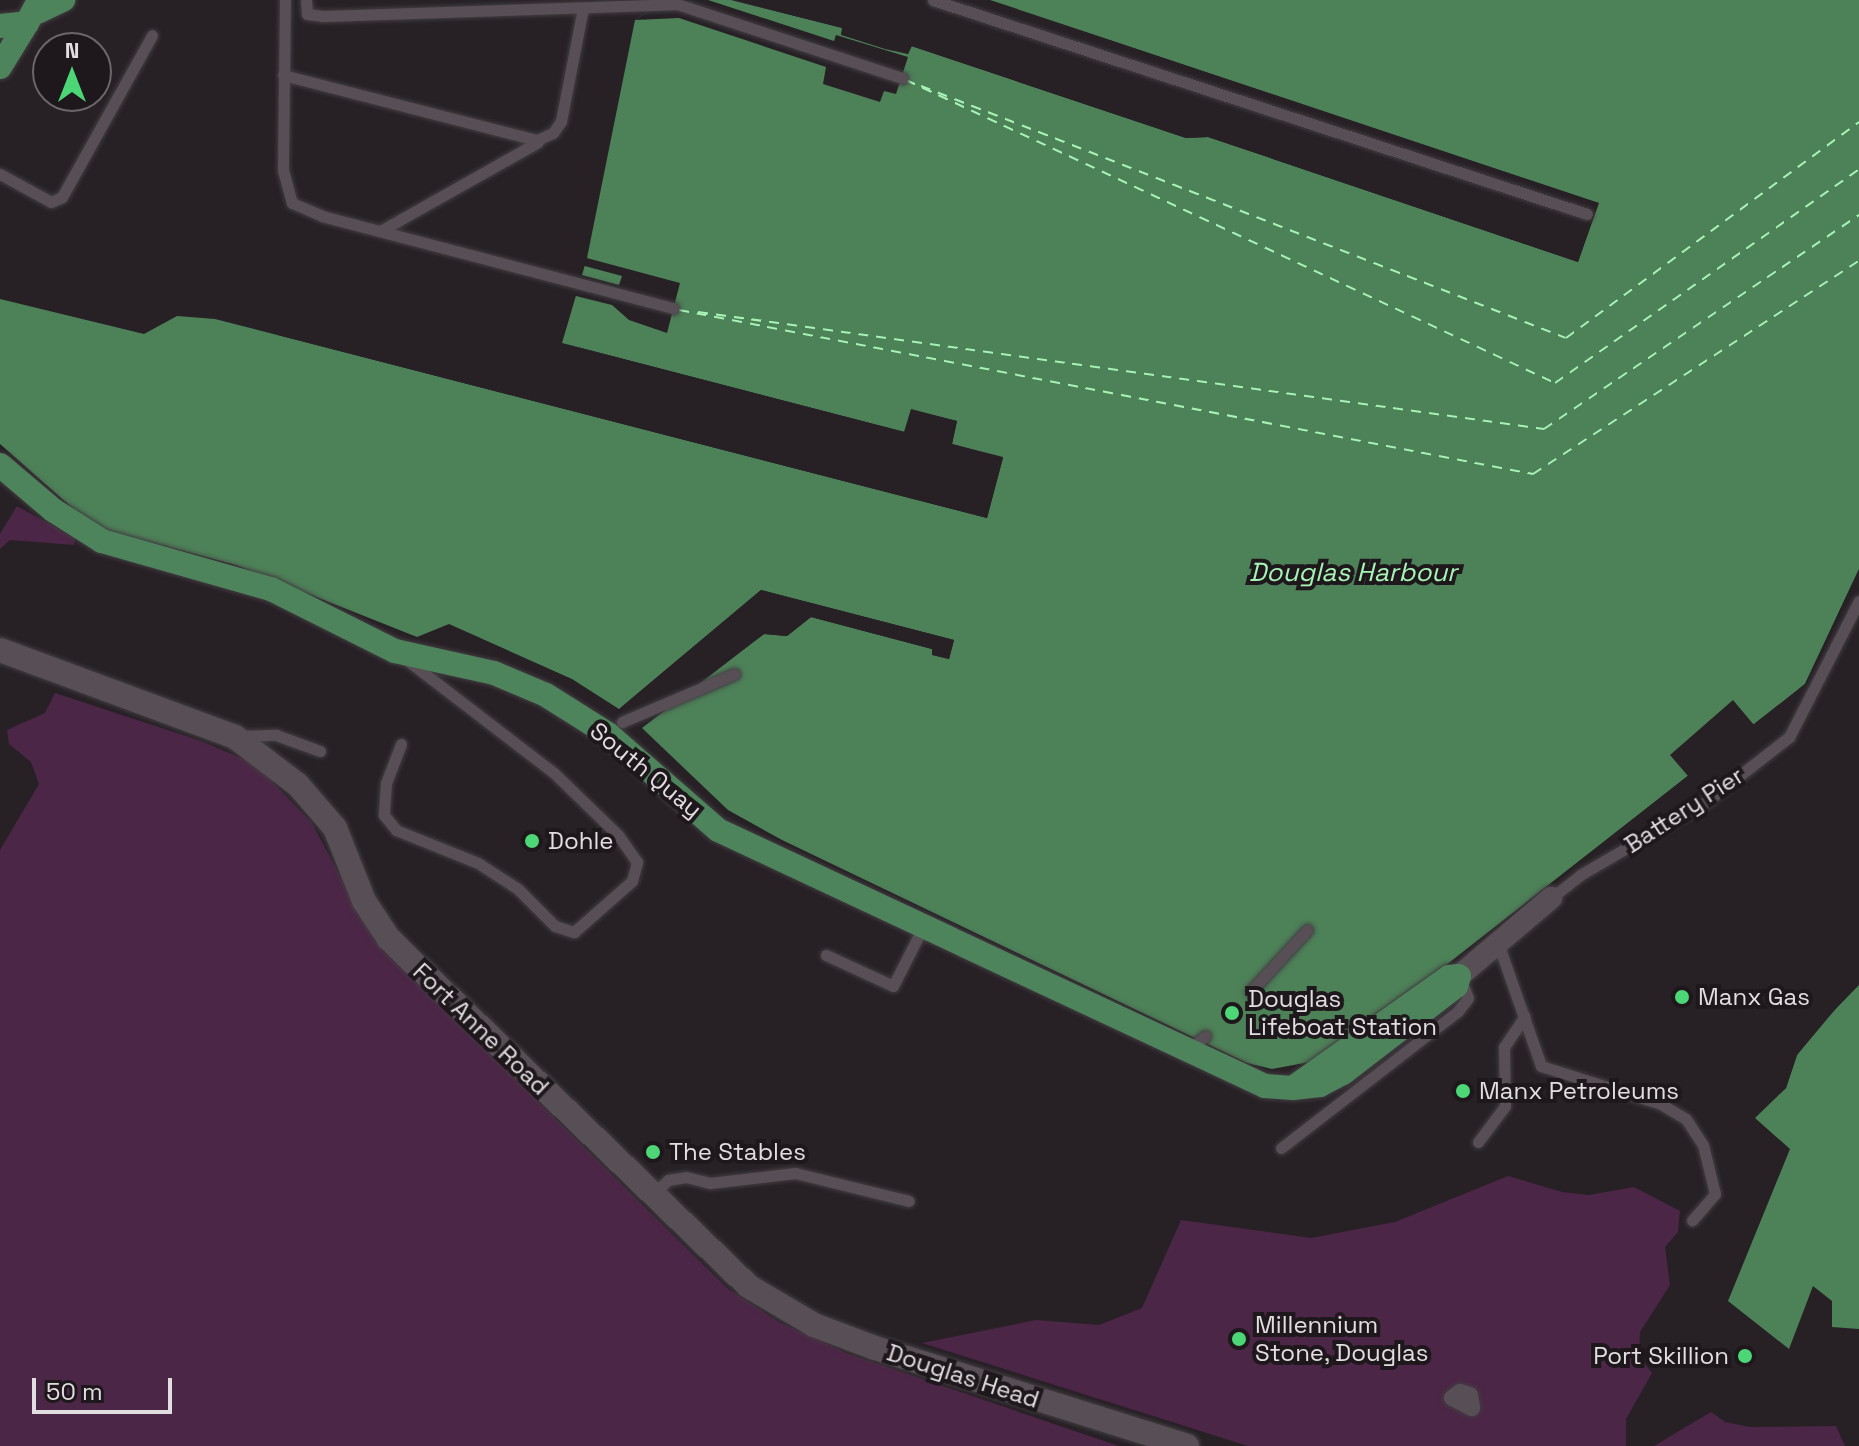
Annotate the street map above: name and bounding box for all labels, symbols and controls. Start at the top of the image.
north arrow [32,32,112,112]
text: N [65,36,79,64]
water label: Douglas Harbour [1249,557,1457,589]
street label: South Quay [584,716,708,824]
street label: Battery Pier [1619,761,1749,859]
place label: Dohle [548,827,614,855]
marker: Dohle [523,832,541,850]
street label: Fort Anne Road [407,957,555,1101]
place label: Manx Gas [1698,983,1810,1011]
place label: Douglas Lifeboat Station [1248,985,1437,1041]
marker: Manx Gas [1673,988,1691,1006]
marker: Douglas Lifeboat Station [1223,1004,1241,1022]
place label: Manx Petroleums [1479,1077,1679,1105]
marker: Manx Petroleums [1454,1082,1472,1100]
place label: The Stables [669,1138,806,1166]
marker: The Stables [644,1143,662,1161]
place label: Millennium Stone, Douglas [1255,1311,1429,1367]
marker: Millennium Stone, Douglas [1230,1330,1248,1348]
street label: Douglas Head [883,1338,1043,1414]
place label: Port Skillion [1593,1342,1729,1370]
marker: Port Skillion [1736,1347,1754,1365]
scale bar [36,1362,176,1412]
text: 50 m [46,1376,103,1407]

